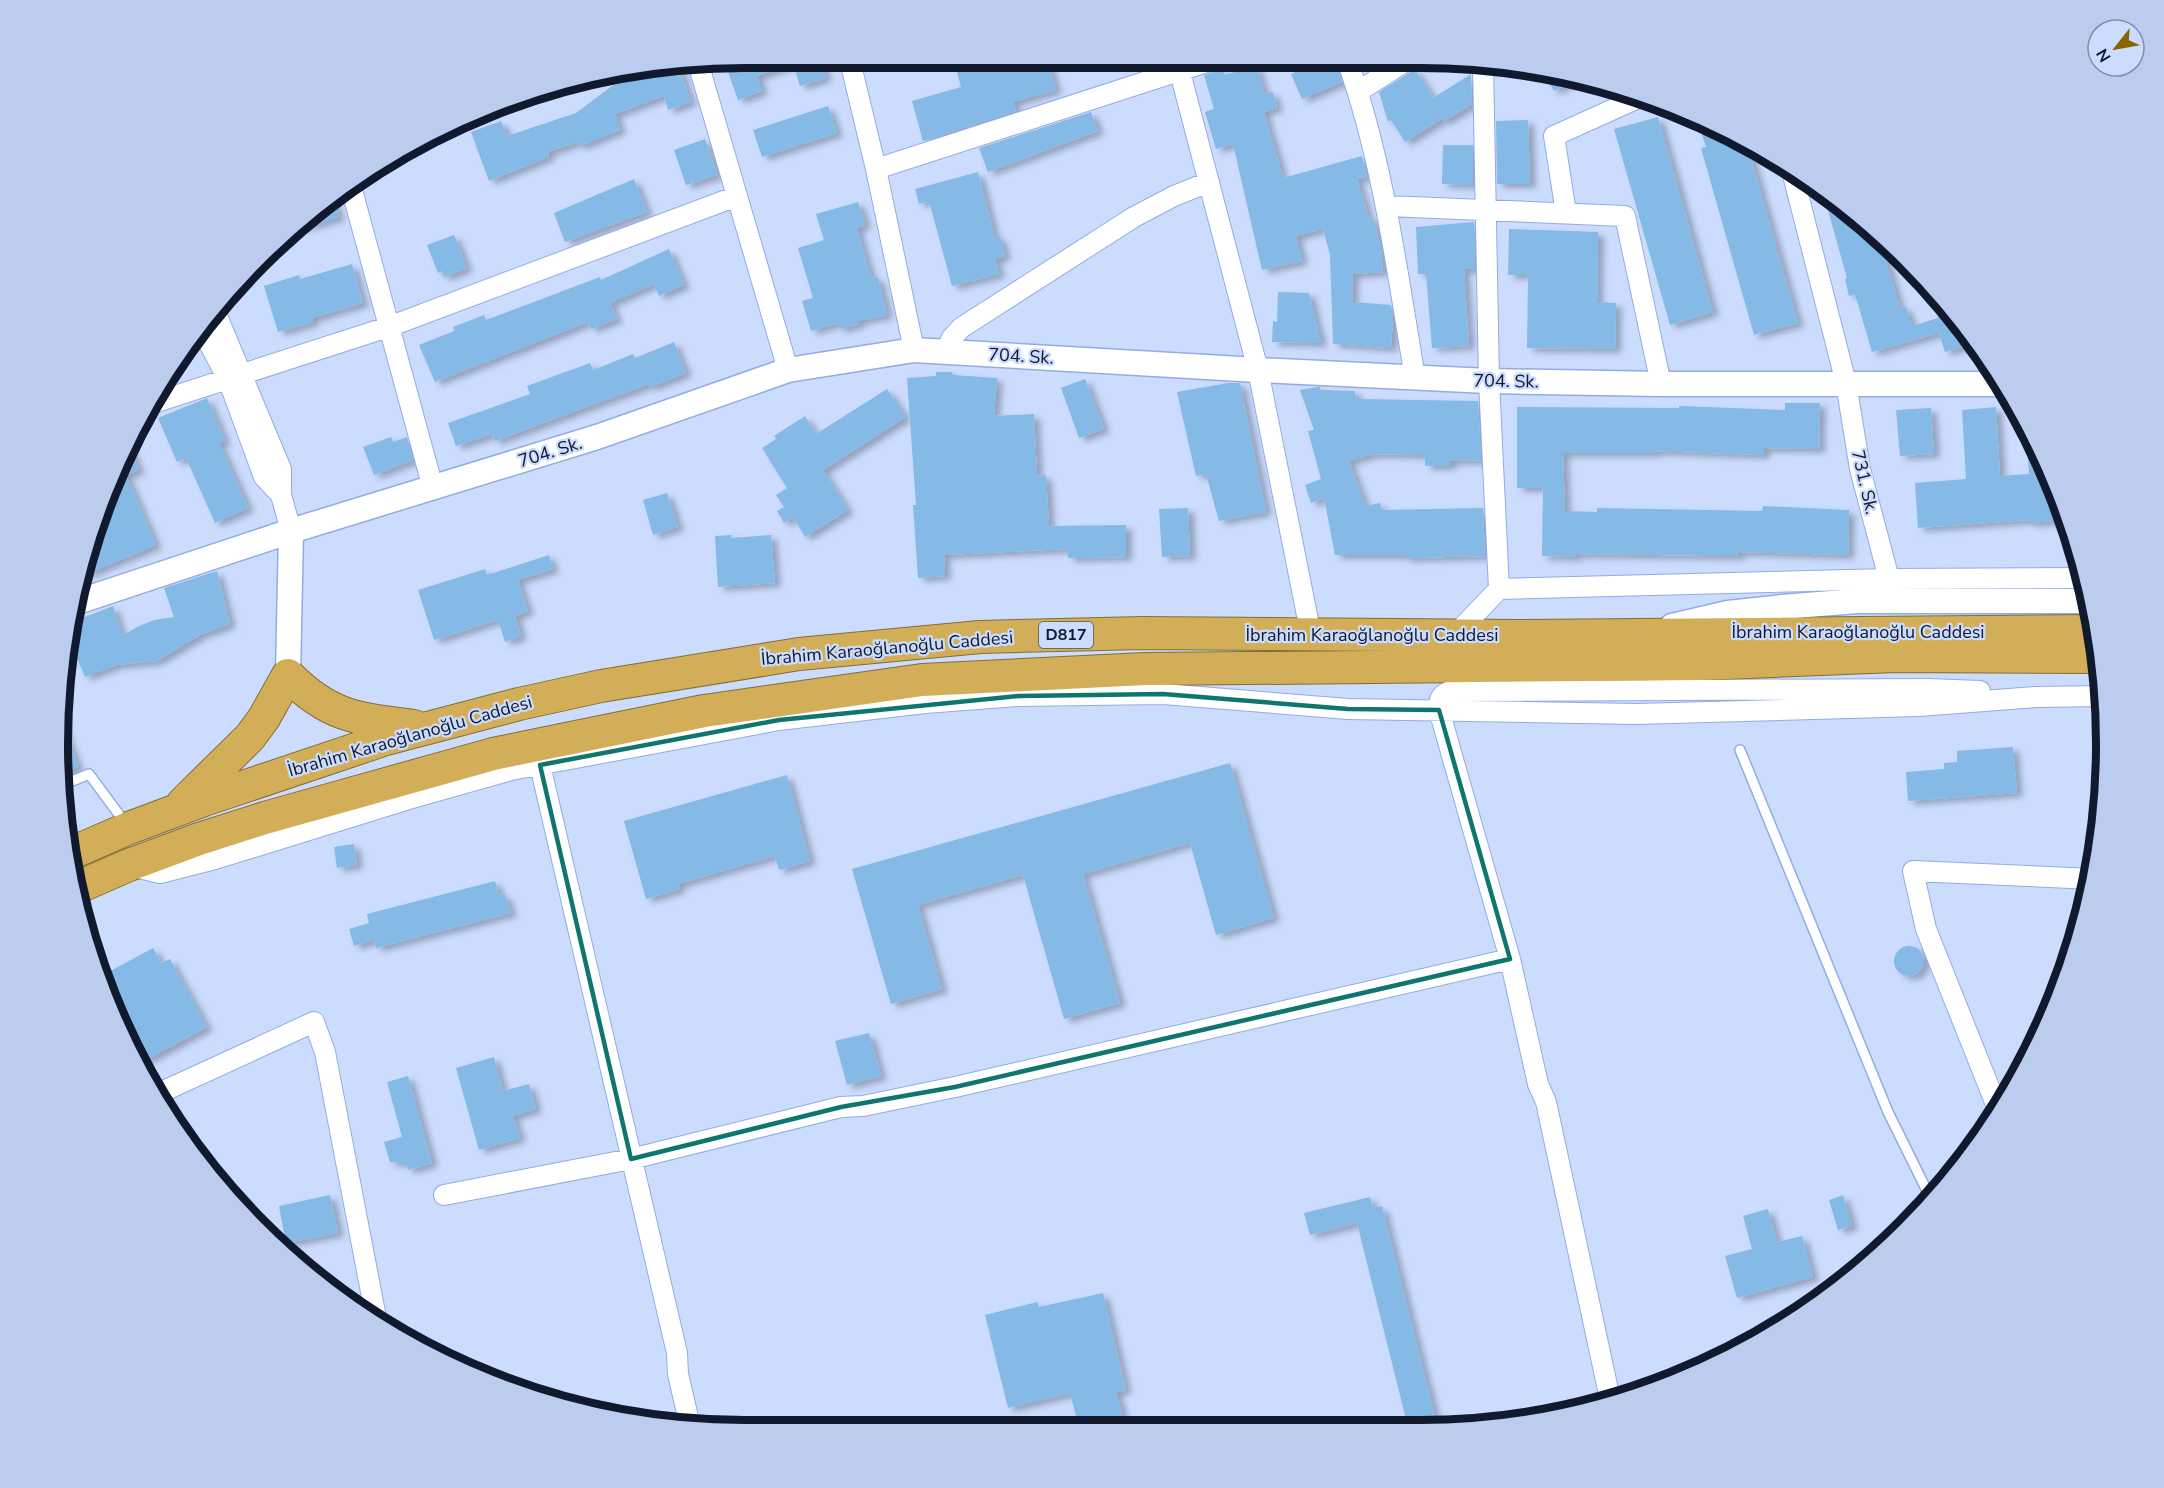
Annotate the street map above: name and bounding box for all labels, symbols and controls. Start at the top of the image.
north arrow [2086,18,2146,78]
text: N [2091,44,2117,66]
street label: 704. Sk. [988,342,1054,370]
street label: 704. Sk. [1473,368,1539,394]
street label: 704. Sk. [515,431,585,473]
street label: 731. Sk. [1846,447,1884,517]
street label: İbrahim Karaoğlanoğlu Caddesi [1731,620,1985,644]
road number: D817 [1039,622,1093,648]
street label: İbrahim Karaoğlanoğlu Caddesi [1245,623,1499,647]
street label: İbrahim Karaoğlanoğlu Caddesi [760,625,1014,671]
street label: İbrahim Karaoğlanoğlu Caddesi [285,690,535,782]

